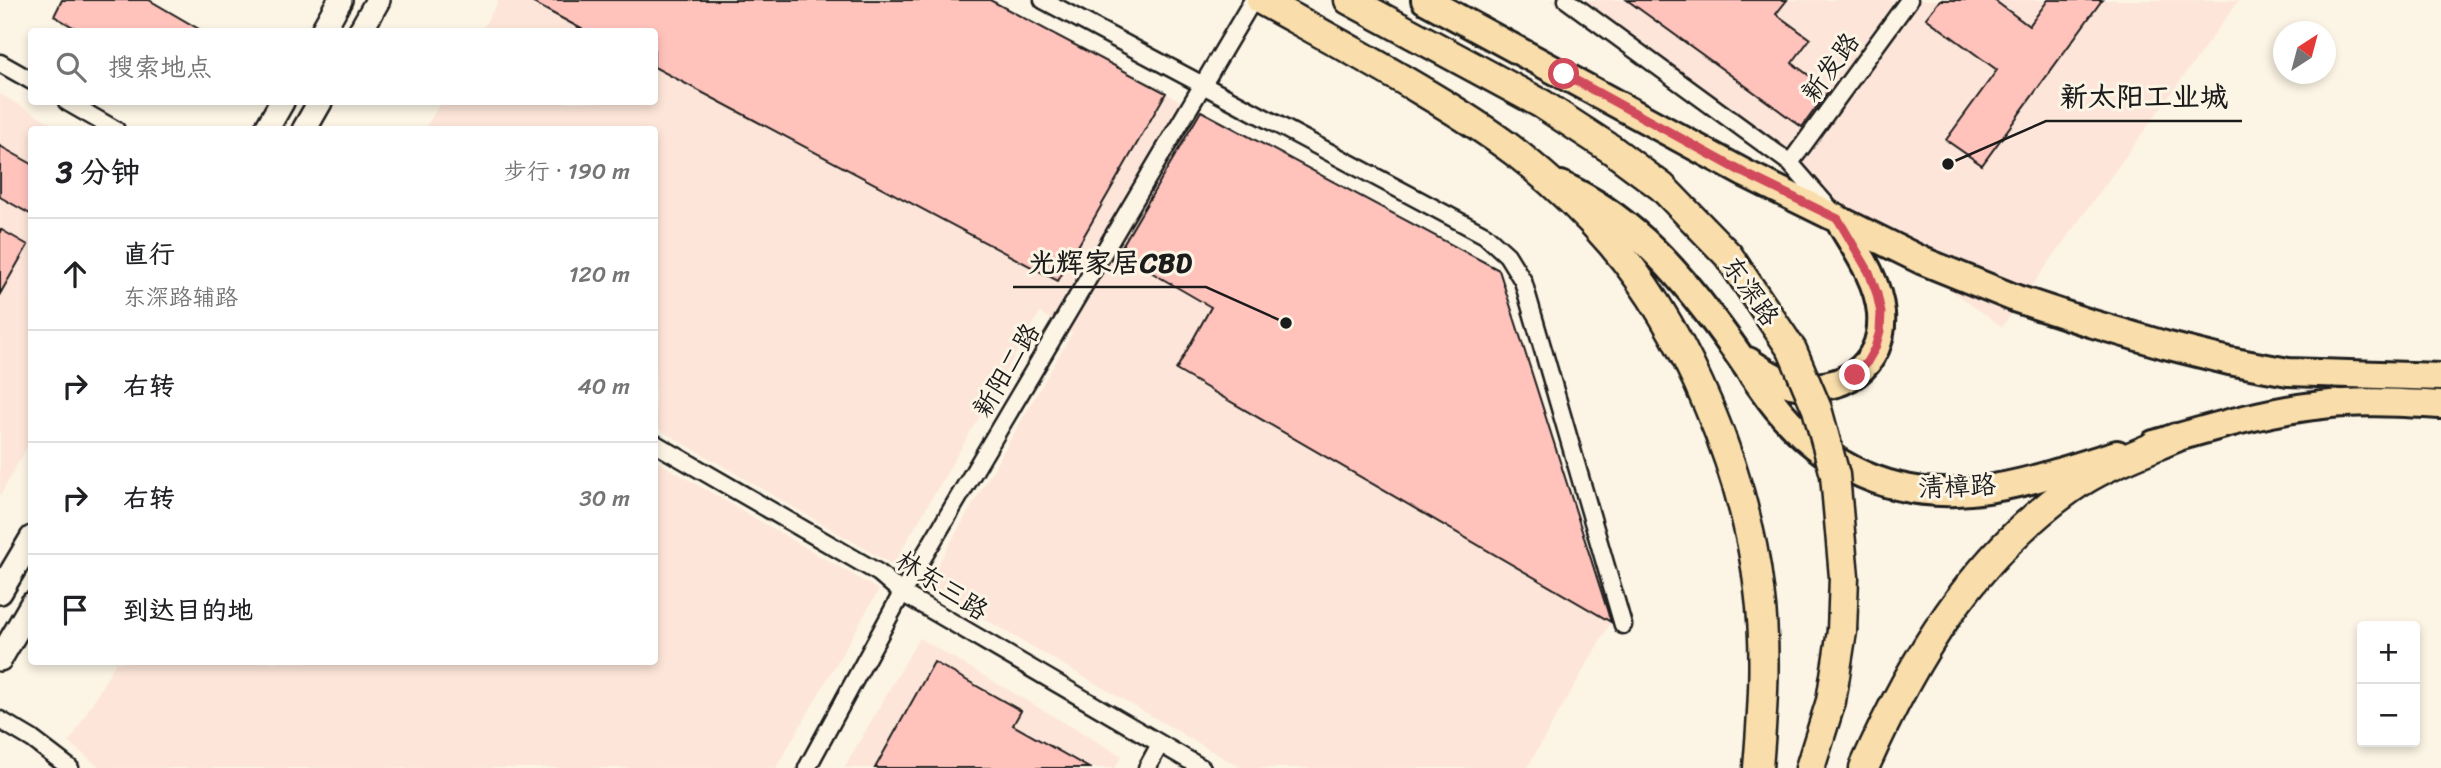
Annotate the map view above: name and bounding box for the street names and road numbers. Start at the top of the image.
street label: 新发路 [1788,22,1872,112]
street label: 东深路 [1710,246,1792,336]
street label: 新阳二路 [959,314,1053,426]
street label: 清樟路 [1917,461,1997,511]
street label: 林东三路 [886,537,998,633]

